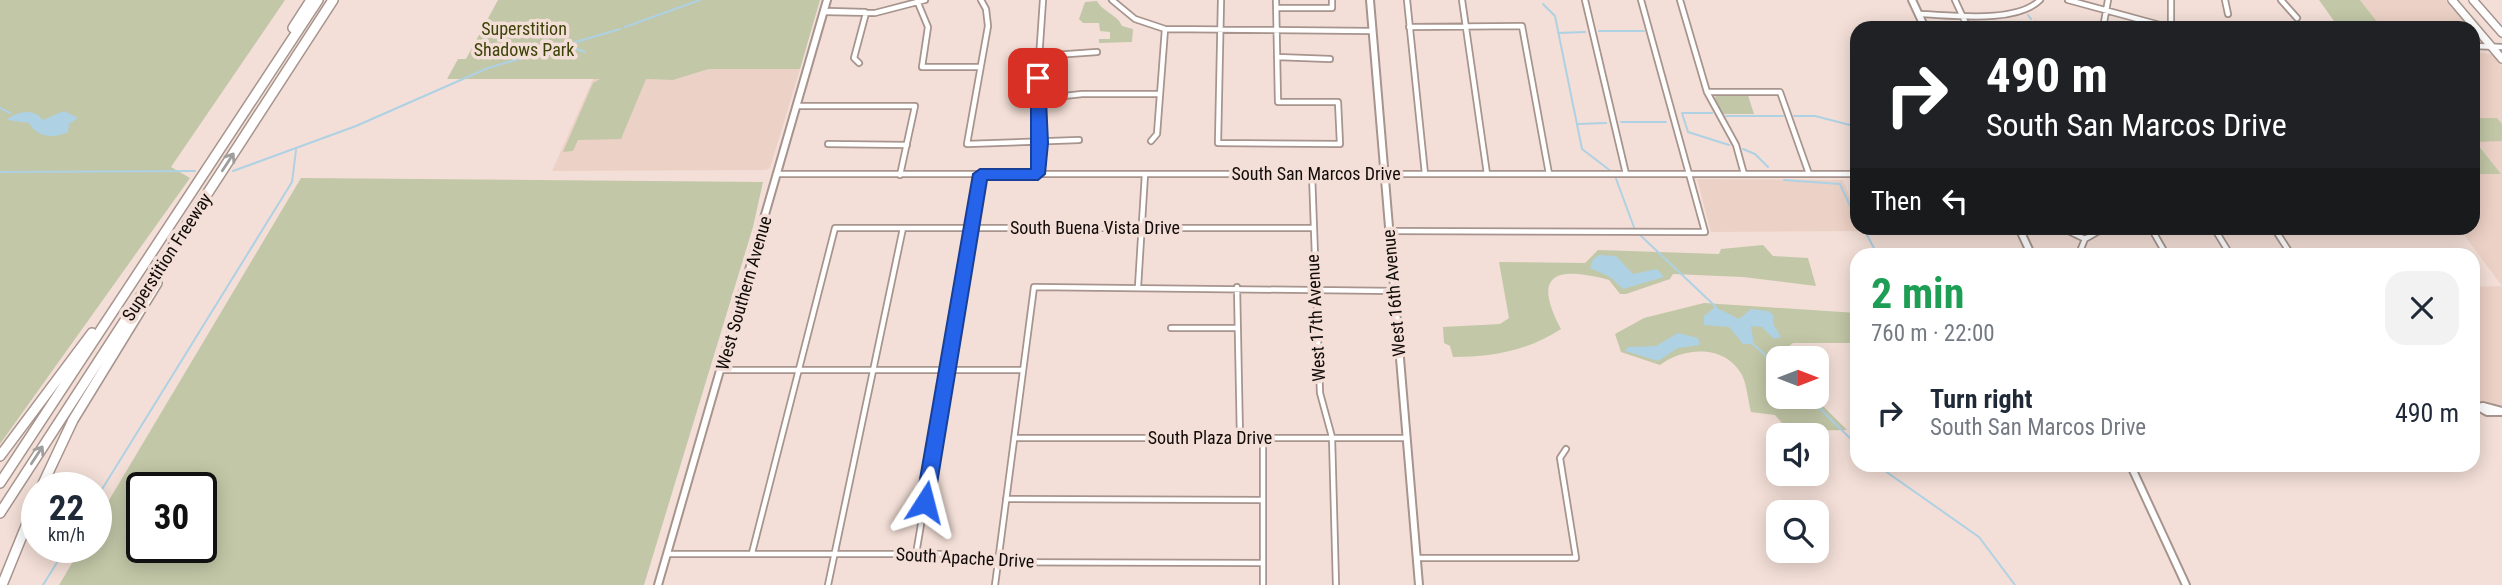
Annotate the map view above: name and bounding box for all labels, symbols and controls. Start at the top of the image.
park label: Superstition Shadows Park [474,18,574,60]
text: 490 m [1986,47,2108,104]
pin [1008,48,1068,108]
icon: right [1871,49,1962,140]
icon: arrive [1019,59,1057,97]
text: South San Marcos Drive [1986,106,2287,144]
one-way arrow [221,153,236,172]
street label: South San Marcos Drive [1231,163,1401,184]
icon: left [1936,182,1974,220]
text: Then [1871,186,1922,216]
street label: Superstition Freeway [117,188,216,325]
street label: West Southern Avenue [711,213,776,372]
street label: South Buena Vista Drive [1010,217,1180,238]
street label: West 16th Avenue [1377,229,1410,357]
street label: West 17th Avenue [1302,254,1329,382]
text: 2 min [1871,269,1964,318]
button: close [2385,271,2459,345]
text: 760 m · 22:00 [1871,320,1995,347]
north arrow [1766,346,1829,410]
map controls [1766,346,1829,563]
text: Turn right [1930,384,2032,414]
icon: right [1871,394,1909,432]
text: 490 m [2395,398,2459,428]
text: South San Marcos Drive [1930,414,2146,441]
button: sound [1766,423,1829,486]
street label: South Plaza Drive [1148,427,1272,448]
one-way arrow [31,446,45,466]
position arrow [888,465,962,539]
speed limit sign: 30 [126,472,217,563]
text: 22 [49,488,84,529]
button: search [1766,500,1829,563]
text: km/h [48,524,85,545]
street label: South Apache Drive [895,543,1035,572]

